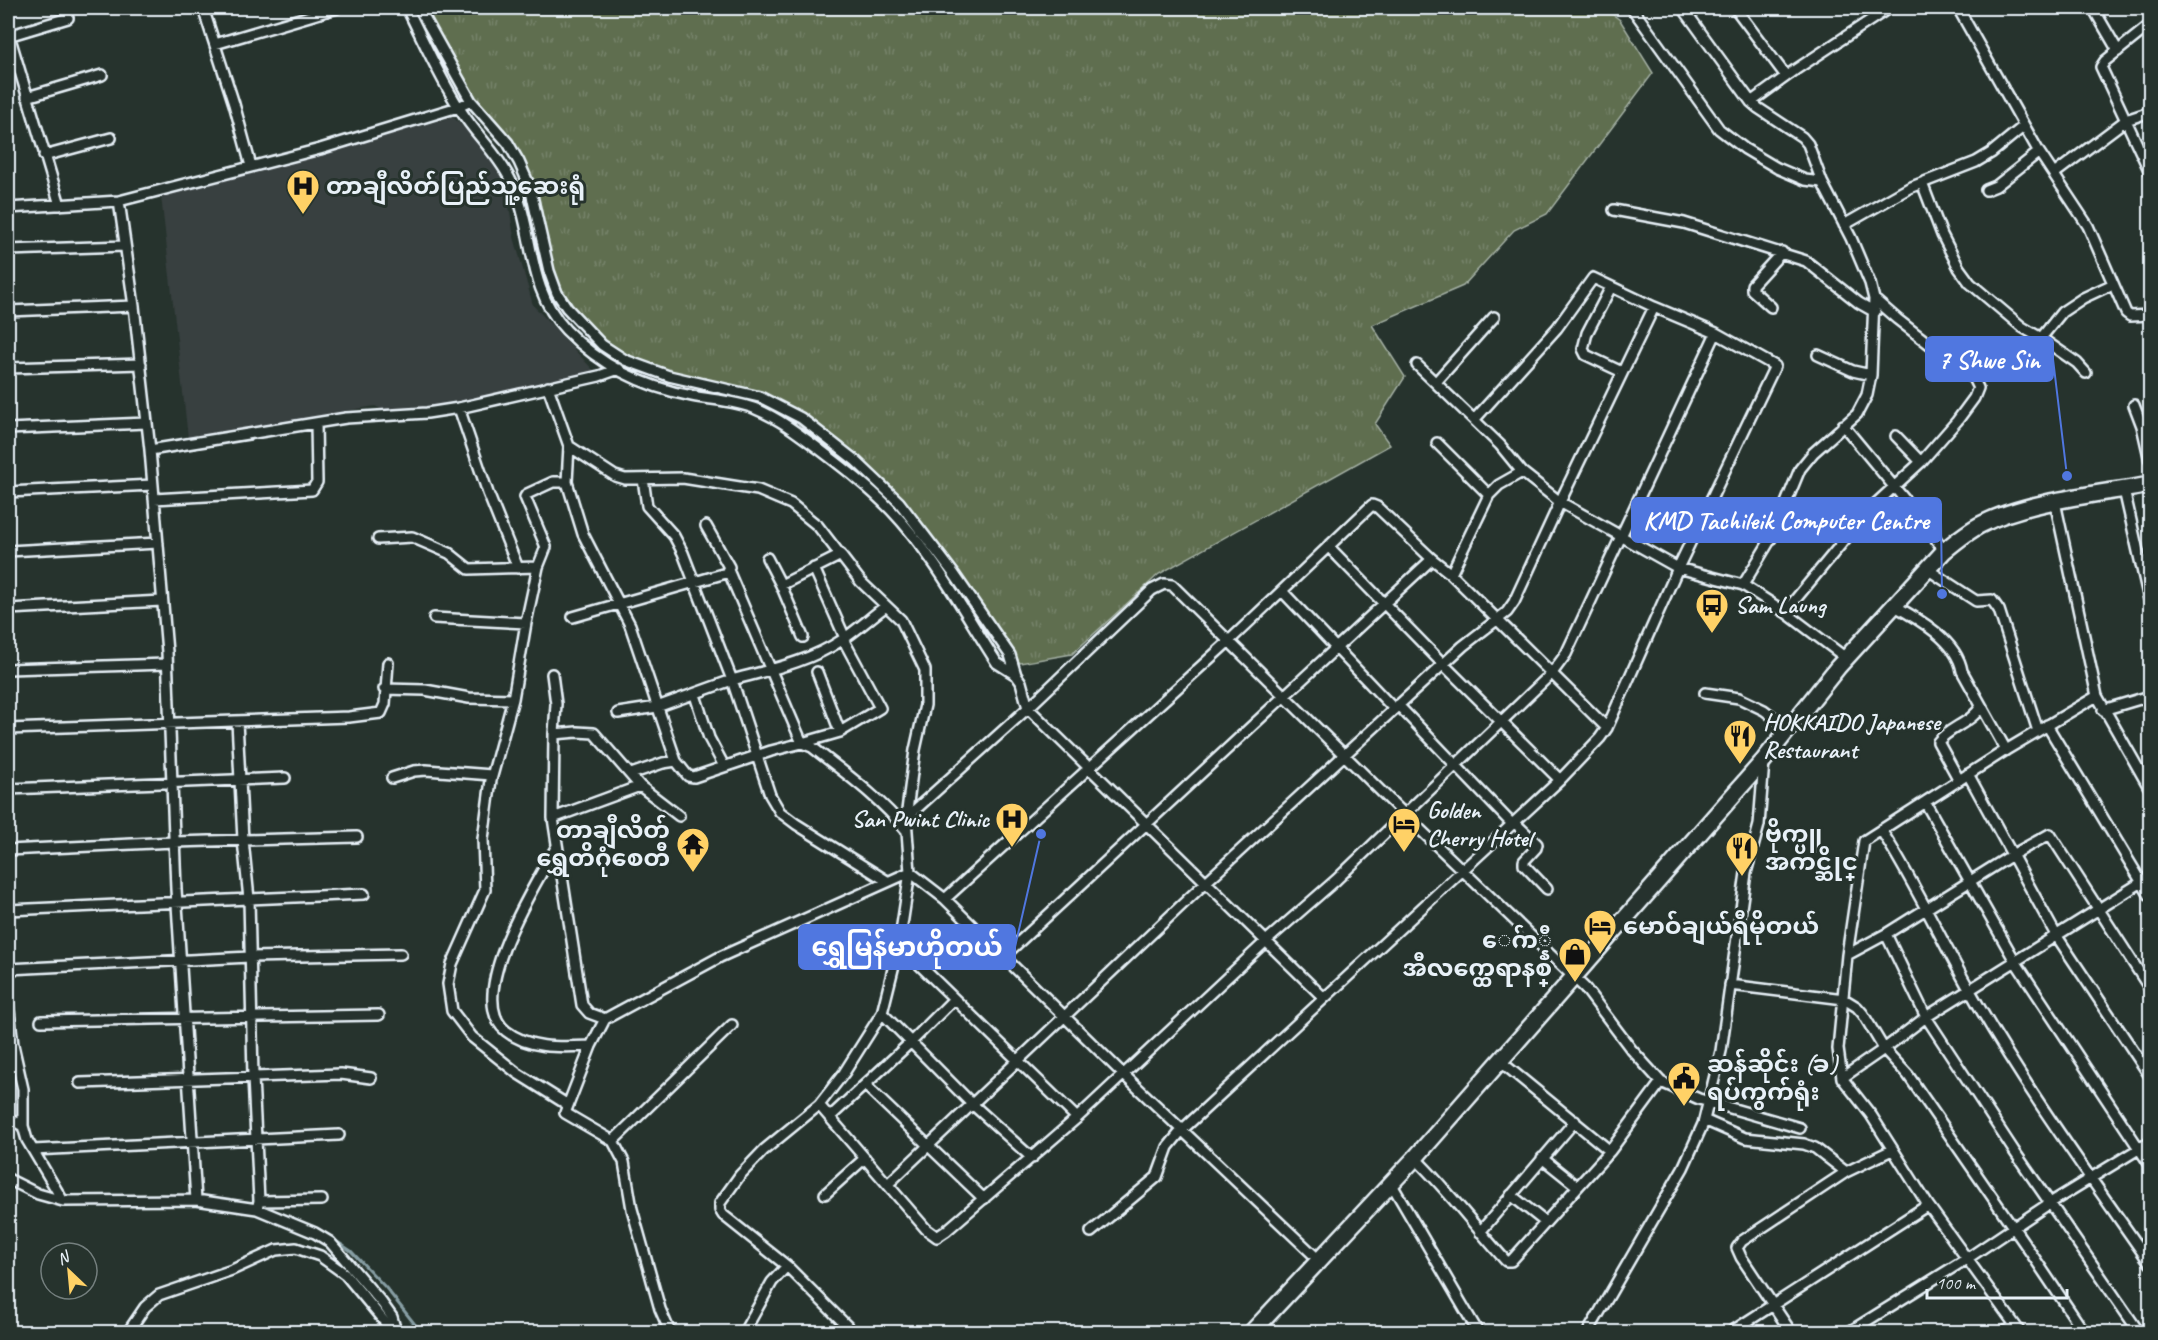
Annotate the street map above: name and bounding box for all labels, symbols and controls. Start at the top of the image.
hospital icon: တာချီလိတ်ပြည်သူ့ဆေးရုံ [285,168,321,215]
place label: တာချီလိတ်ပြည်သူ့ဆေးရုံ [326,170,585,206]
callout: 7 Shwe Sin [1926,337,2053,381]
text: 7 Shwe Sin [1938,343,2042,376]
callout: KMD Tachileik Computer Centre [1632,498,1941,542]
text: KMD Tachileik Computer Centre [1643,504,1931,537]
bus stop icon: Sam Laung [1694,587,1730,634]
place label: Sam Laung [1735,590,1828,620]
place label: HOKKAIDO Japanese Restaurant [1763,707,1942,765]
restaurant icon: HOKKAIDO Japanese Restaurant [1722,718,1758,765]
place label: Golden Cherry Hotel [1427,795,1537,853]
hospital icon: San Pwint Clinic [994,801,1030,848]
place label: San Pwint Clinic [851,804,990,834]
hotel icon: Golden Cherry Hotel [1386,806,1422,853]
place label: တာချီလိတ် ရွှေတိဂုံစေတီ [536,814,670,877]
place label: ဗိုက္ပူ အကင္ဆိုင္ [1765,818,1858,881]
temple icon: တာချီလိတ် ရွှေတိဂုံစေတီ [675,826,711,873]
restaurant icon: ဗိုက္ပူ အကင္ဆိုင္ [1724,830,1760,877]
hotel icon: မောဝ်ချယ်ရီမိုတယ် [1582,908,1618,955]
place label: မောဝ်ချယ်ရီမိုတယ် [1623,910,1819,946]
place label: ေဂ်ာ္နီ အီလက္ထေရာနစ္ [1402,924,1552,987]
callout: ရွှေမြန်မာဟိုတယ် [799,925,1015,969]
text: ရွှေမြန်မာဟိုတယ် [811,928,1003,969]
shop icon: ေဂ်ာ္နီ အီလက္ထေရာနစ္ [1557,936,1593,983]
place label: ဆန်ဆိုင်း (ခ) ရပ်ကွက်ရုံး [1707,1048,1839,1111]
public building icon: ဆန်ဆိုင်း (ခ) ရပ်ကွက်ရုံး [1666,1060,1702,1107]
north arrow [39,1241,99,1301]
text: N [54,1246,74,1270]
scale bar [1927,1262,2066,1300]
text: 100 m [1936,1272,1977,1294]

